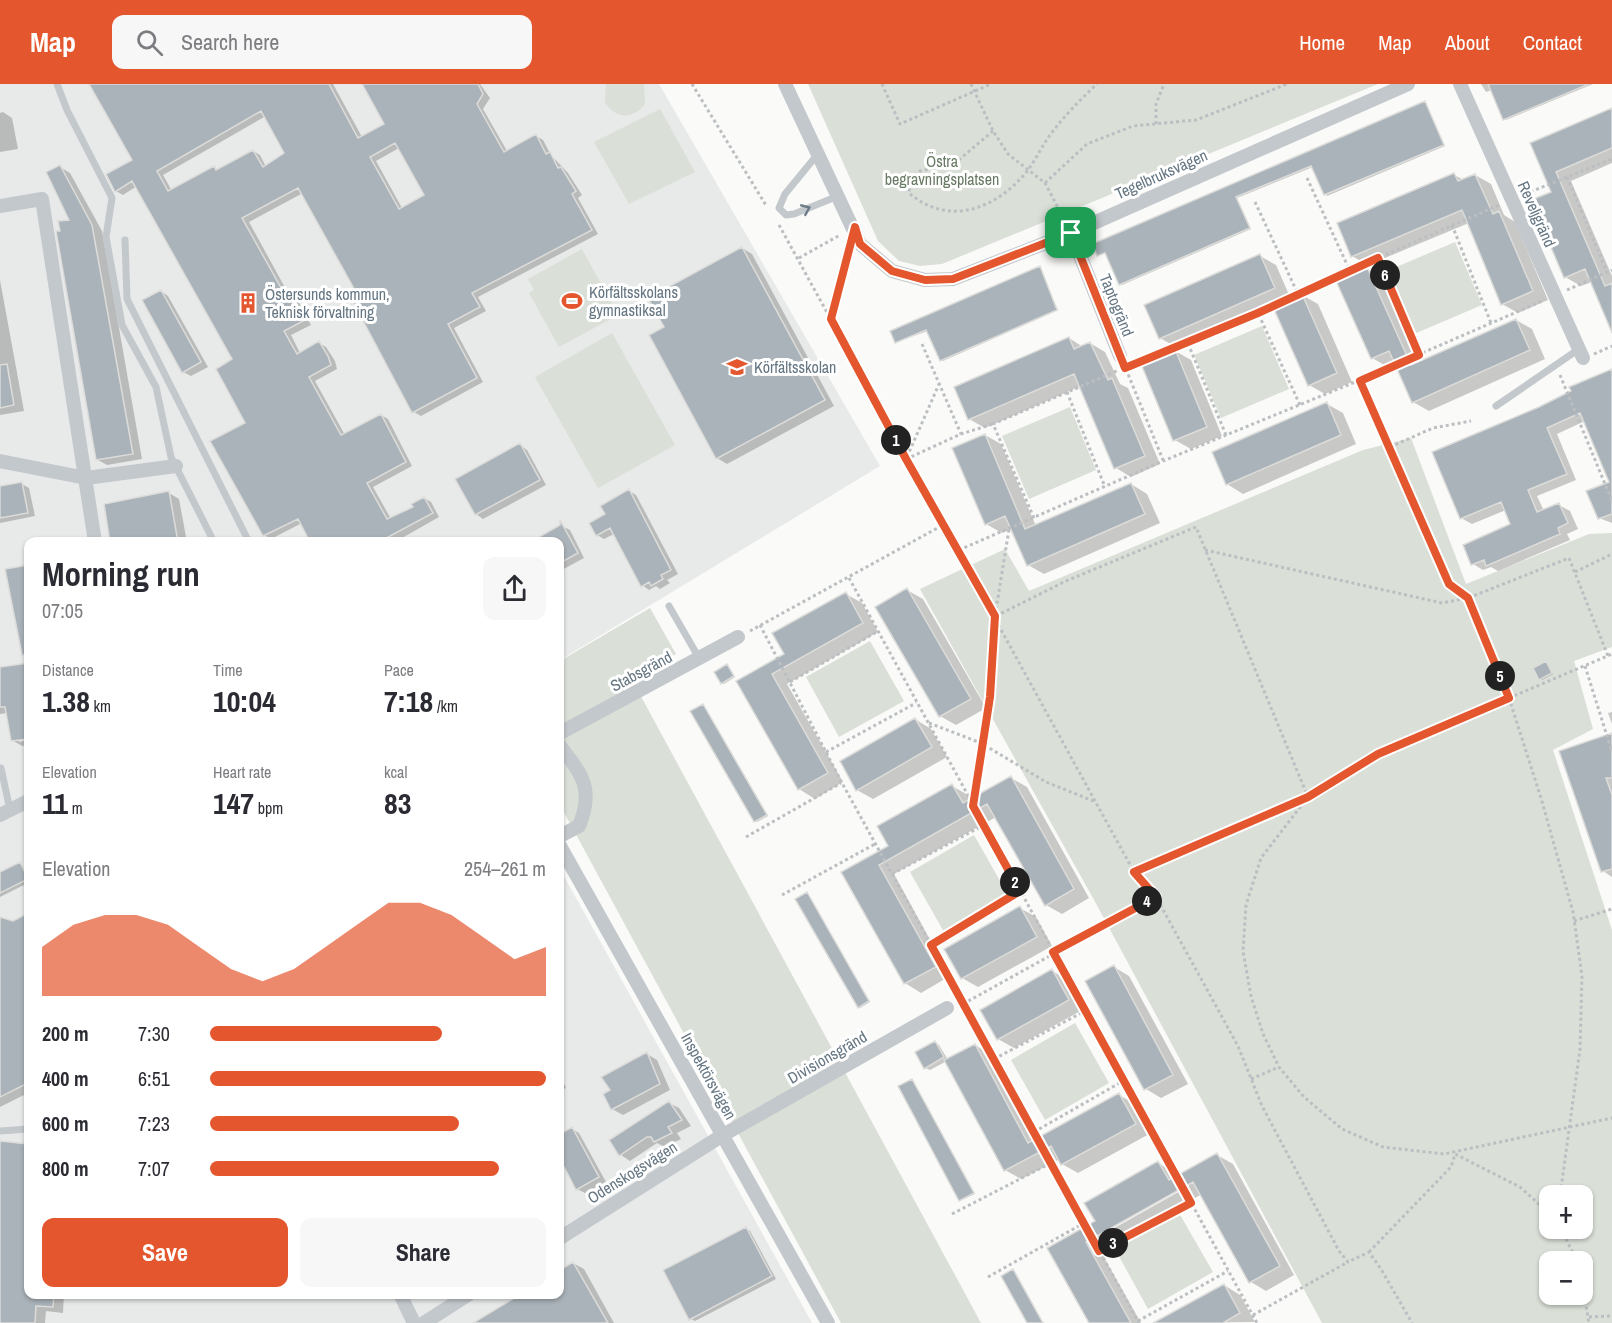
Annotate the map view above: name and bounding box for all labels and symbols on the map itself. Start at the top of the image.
street label: Tegelbruksvägen [1111,144,1211,204]
park label: Östra begravningsplatsen [885,150,999,190]
street label: Reveljgränd [1513,178,1561,250]
one-way arrow [799,204,810,216]
pin [1045,207,1096,258]
pin: 6 [1370,260,1400,290]
street label: Taptogränd [1094,270,1140,340]
place label: Körfältsskolans gymnastiksal [589,281,678,321]
place label: Östersunds kommun, Teknisk förvaltning [265,283,390,323]
sports icon: Körfältsskolans gymnastiksal [560,289,584,313]
building icon: Östersunds kommun, Teknisk förvaltning [236,291,260,315]
school or university icon: Körfältsskolan [725,355,749,379]
place label: Körfältsskolan [754,356,836,378]
pin: 1 [881,425,911,455]
street label: Stabsgränd [606,646,676,696]
pin: 5 [1485,661,1515,691]
pin: 2 [1000,867,1030,897]
pin: 4 [1132,886,1162,916]
street label: Divisionsgränd [783,1025,871,1089]
street label: Inspektörsvägen [676,1029,742,1123]
street label: Odenskogsvägen [583,1136,681,1208]
pin: 3 [1098,1228,1128,1258]

